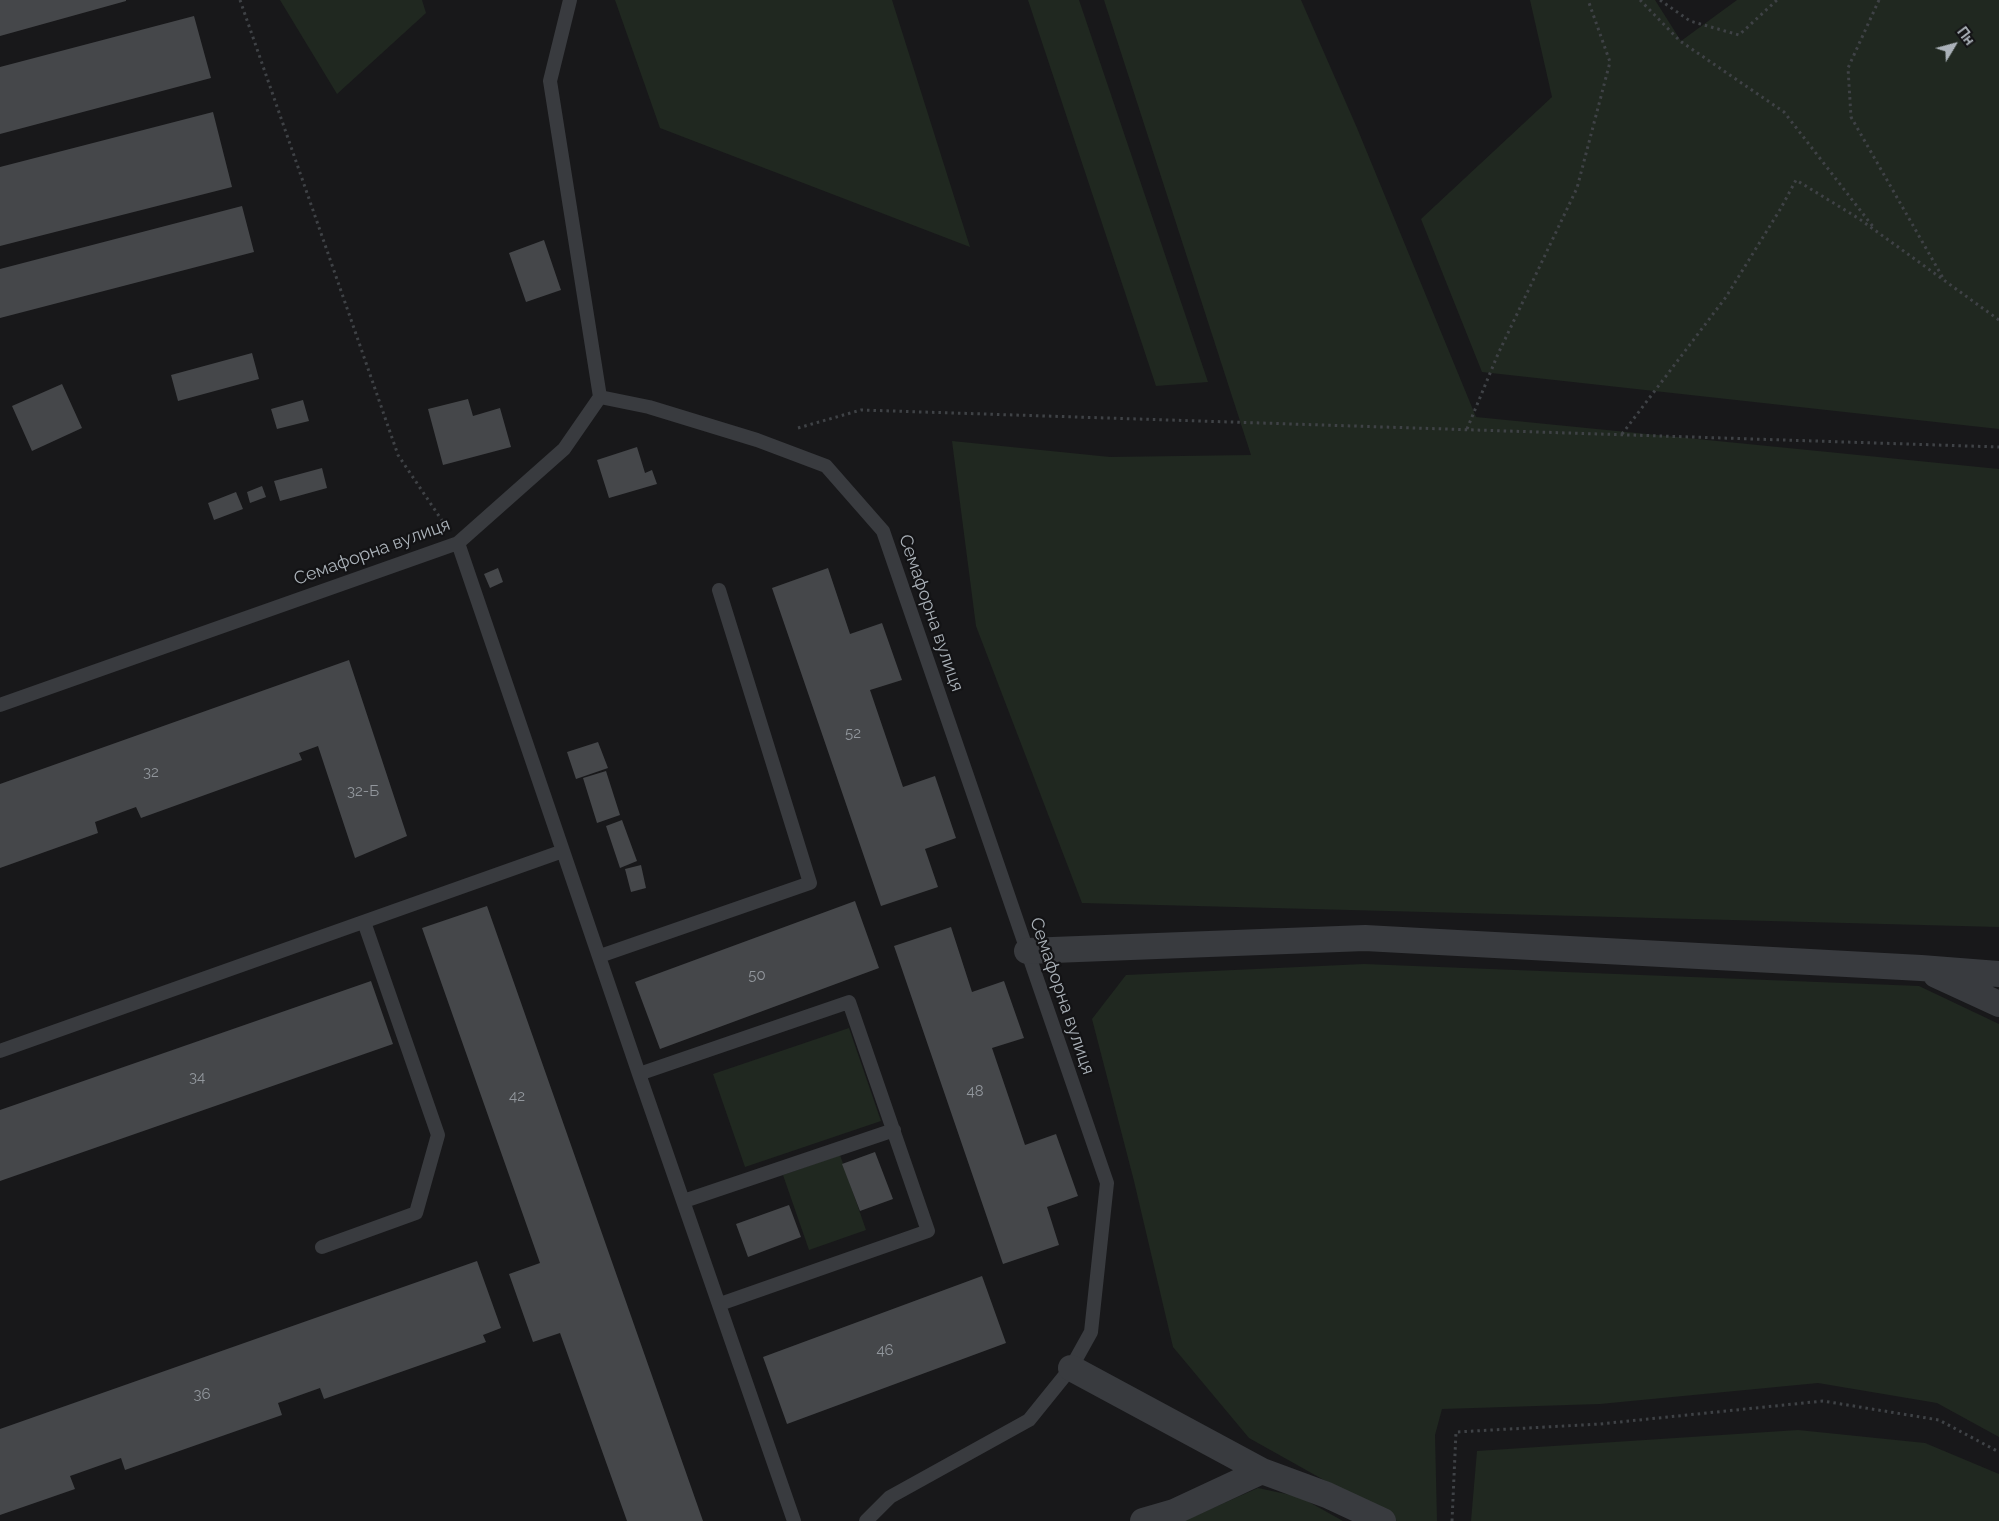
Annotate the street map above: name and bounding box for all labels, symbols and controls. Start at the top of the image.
north arrow [1929,20,1979,70]
text: Пн [1954,24,1978,48]
street label: Семафорна вулиця [291,514,453,590]
street label: Семафорна вулиця [894,532,968,694]
house number: 52 [845,724,861,742]
house number: 32 [143,763,159,781]
house number: 32-Б [347,782,379,800]
street label: Семафорна вулиця [1025,915,1099,1077]
house number: 50 [748,966,766,984]
house number: 34 [189,1068,205,1086]
house number: 48 [966,1082,984,1100]
house number: 42 [509,1087,525,1105]
house number: 46 [876,1341,894,1359]
house number: 36 [193,1385,211,1403]

